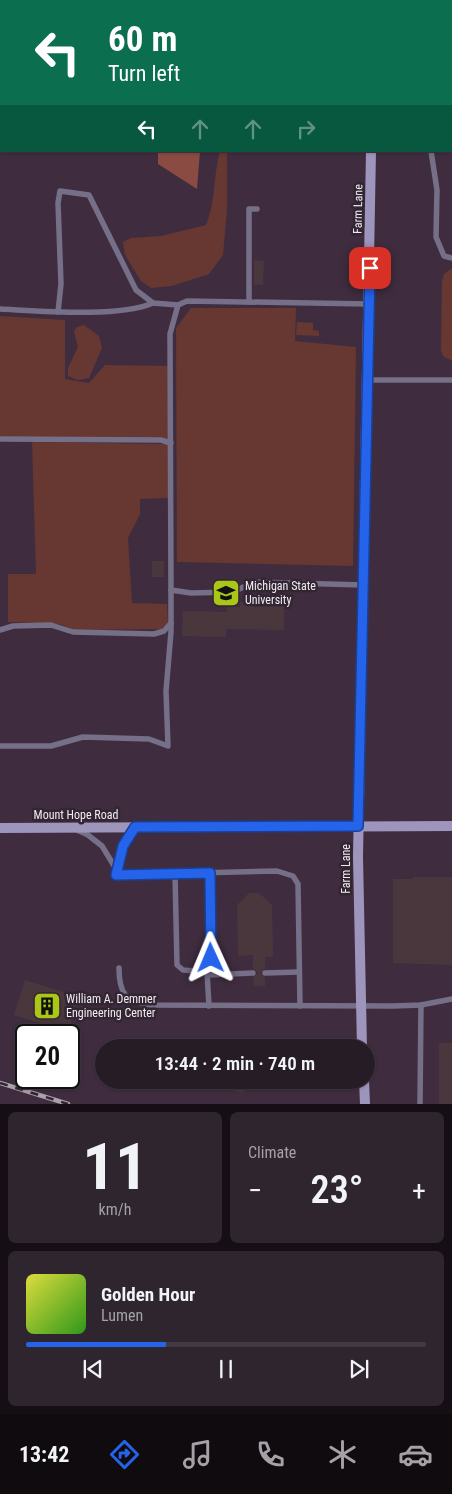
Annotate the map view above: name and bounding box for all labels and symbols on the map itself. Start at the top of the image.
street label: Farm Lane [351,184,365,234]
pin [349,247,391,289]
school or university icon: Michigan State University [211,578,241,608]
place label: Michigan State University [245,579,316,607]
street label: Mount Hope Road [34,808,118,822]
street label: Farm Lane [339,844,353,894]
position arrow [184,931,236,983]
building icon: William A. Demmer Engineering Center [32,991,62,1021]
place label: William A. Demmer Engineering Center [66,992,157,1020]
speed limit sign: 20 [15,1024,80,1089]

